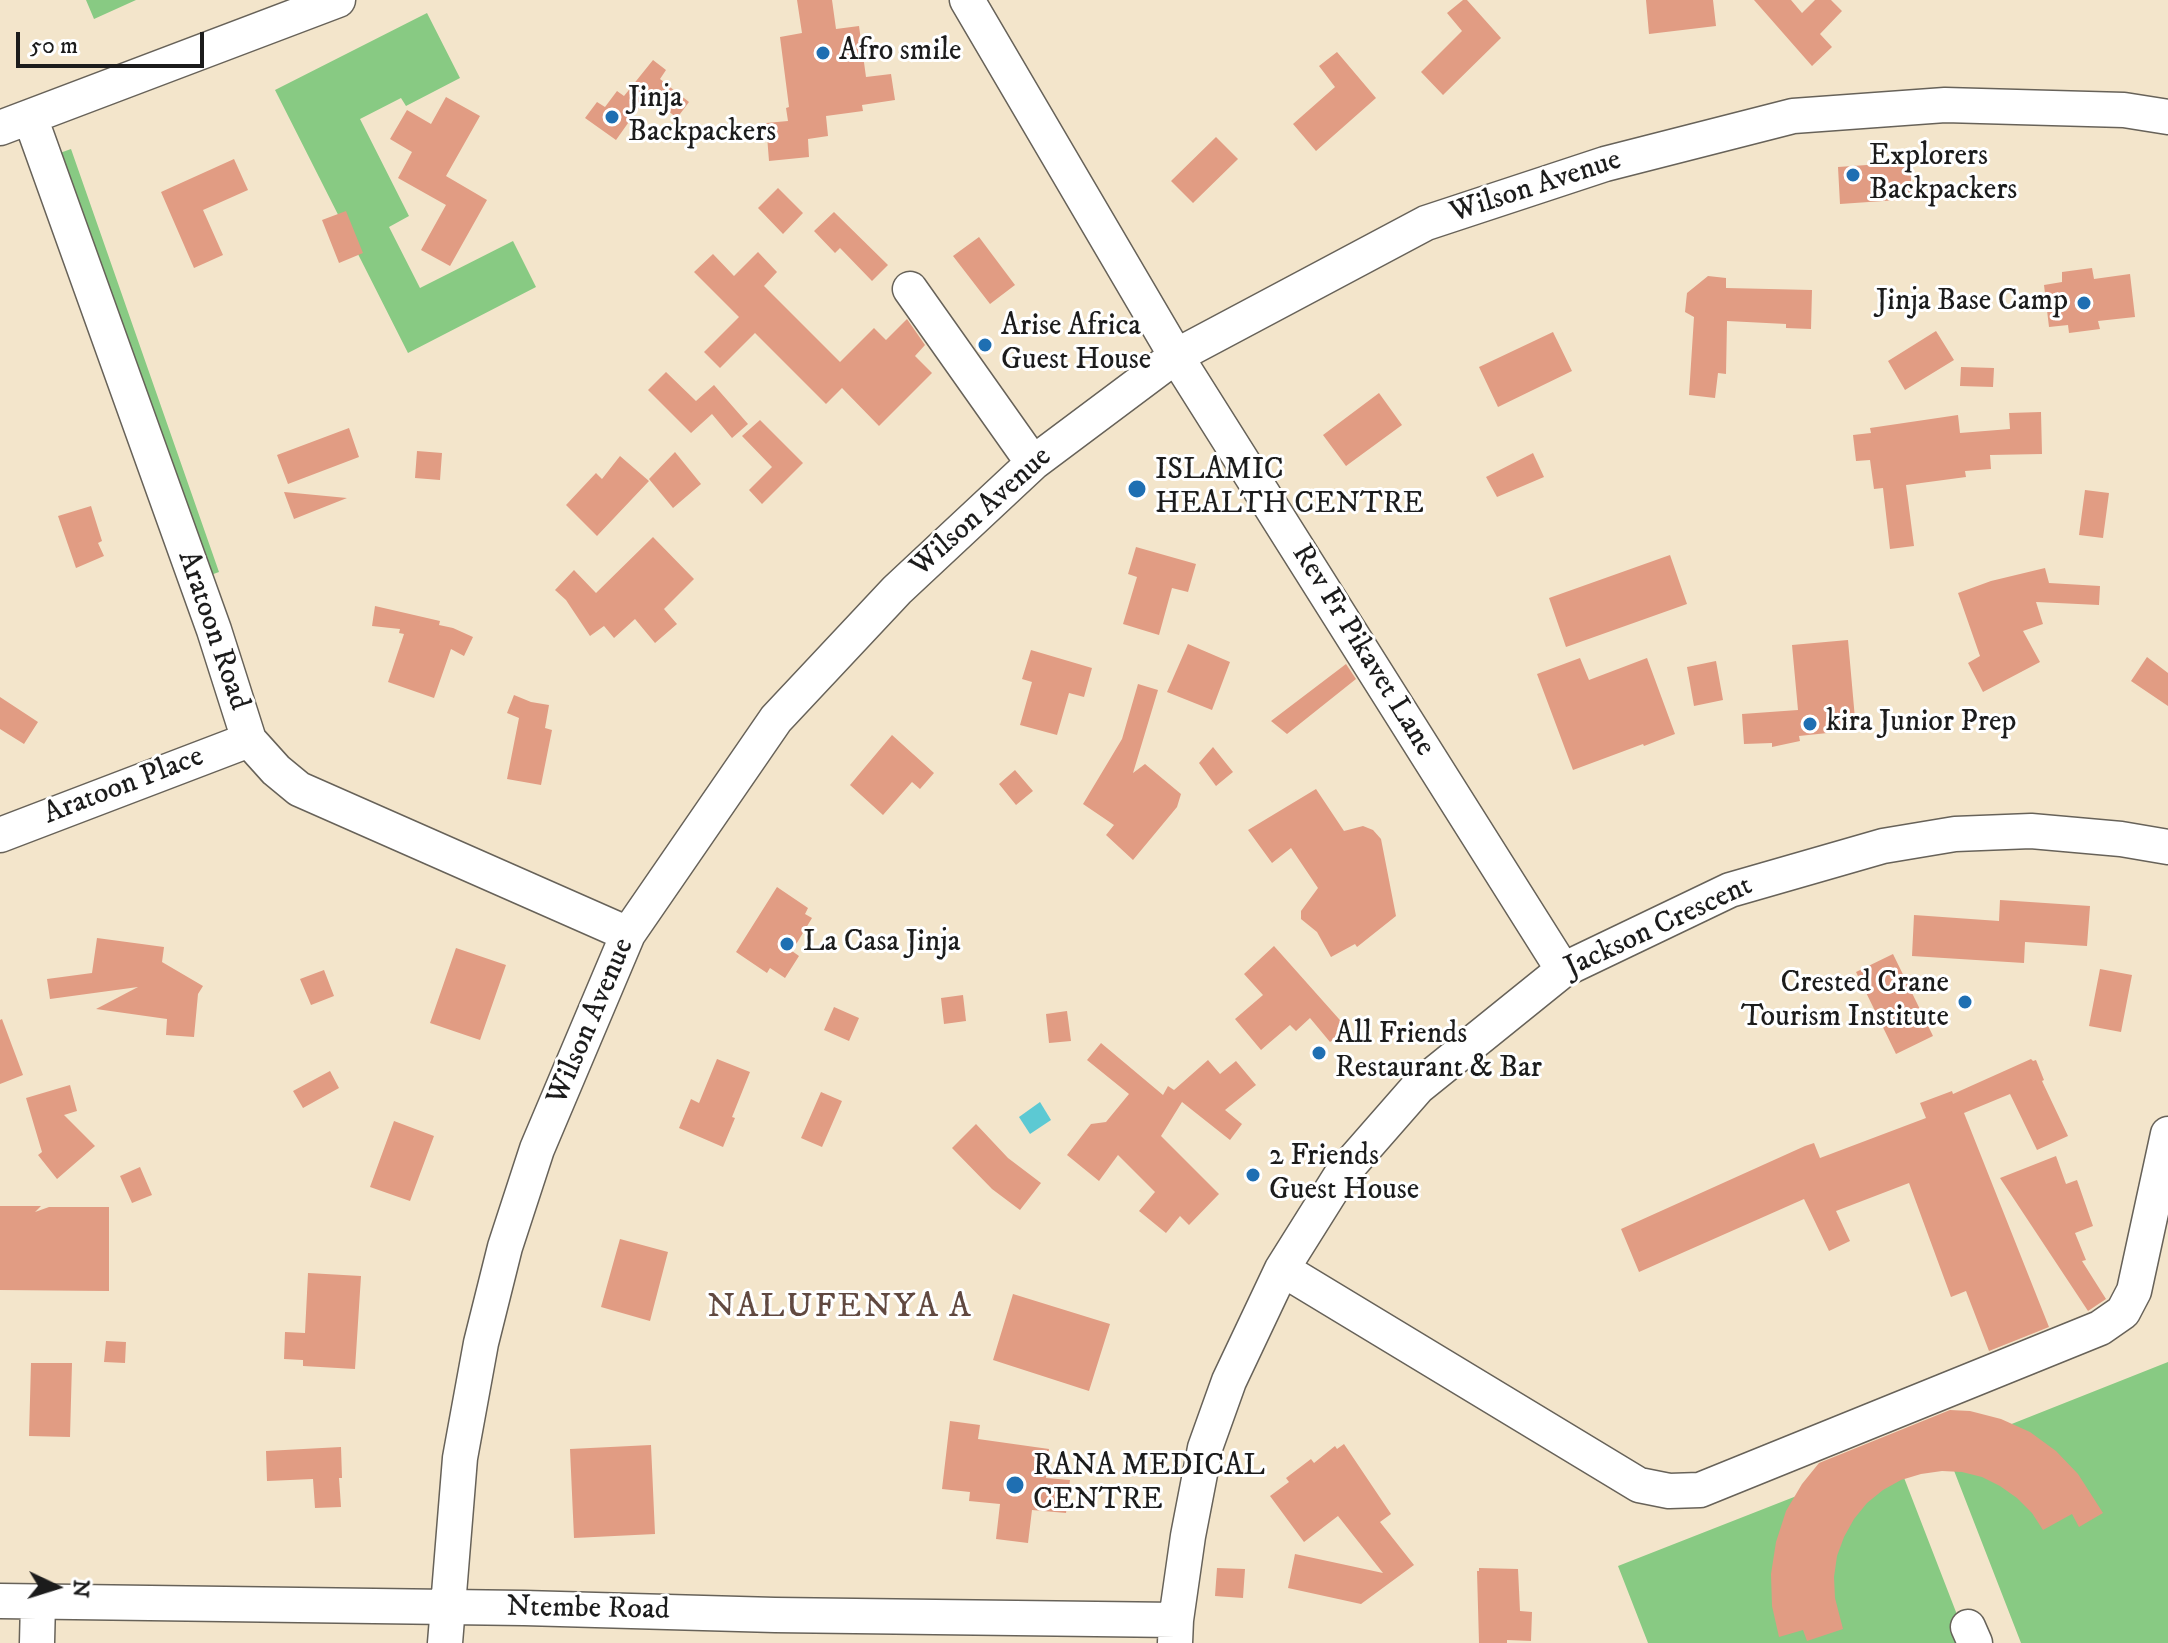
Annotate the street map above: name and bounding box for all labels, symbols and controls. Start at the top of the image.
scale bar [20,16,208,66]
text: 50 m [30,31,78,61]
place label: Afro smile [839,35,961,71]
marker: Afro smile [814,44,832,62]
place label: Jinja Backpackers [628,82,776,152]
marker: Jinja Backpackers [603,108,621,126]
place label: Explorers Backpackers [1869,140,2017,210]
street label: Wilson Avenue [1446,143,1626,233]
marker: Explorers Backpackers [1844,166,1862,184]
place label: Jinja Base Camp [1876,285,2068,321]
marker: Jinja Base Camp [2075,294,2093,312]
place label: Arise Africa Guest House [1001,310,1151,380]
marker: Arise Africa Guest House [976,336,994,354]
street label: Wilson Avenue [904,440,1060,586]
place label: ISLAMIC HEALTH CENTRE [1155,454,1424,524]
marker: ISLAMIC HEALTH CENTRE [1126,478,1148,500]
street label: Rev Fr Pikavet Lane [1282,538,1442,764]
street label: Aratoon Road [168,547,256,715]
place label: kira Junior Prep [1826,706,2016,742]
marker: kira Junior Prep [1801,715,1819,733]
street label: Aratoon Place [39,740,209,834]
street label: Jackson Crescent [1560,869,1758,987]
place label: La Casa Jinja [803,926,960,962]
street label: Wilson Avenue [541,933,643,1111]
marker: La Casa Jinja [778,935,796,953]
place label: Crested Crane Tourism Institute [1741,967,1949,1038]
marker: Crested Crane Tourism Institute [1956,993,1974,1011]
place label: All Friends Restaurant & Bar [1335,1018,1542,1088]
marker: All Friends Restaurant & Bar [1310,1044,1328,1062]
place label: 2 Friends Guest House [1269,1140,1419,1210]
marker: 2 Friends Guest House [1244,1166,1262,1184]
district label: NALUFENYA A [707,1289,973,1329]
place label: RANA MEDICAL CENTRE [1033,1450,1265,1520]
marker: RANA MEDICAL CENTRE [1004,1474,1026,1496]
north arrow [16,1547,96,1627]
text: N [66,1579,95,1599]
street label: Ntembe Road [506,1591,670,1629]

